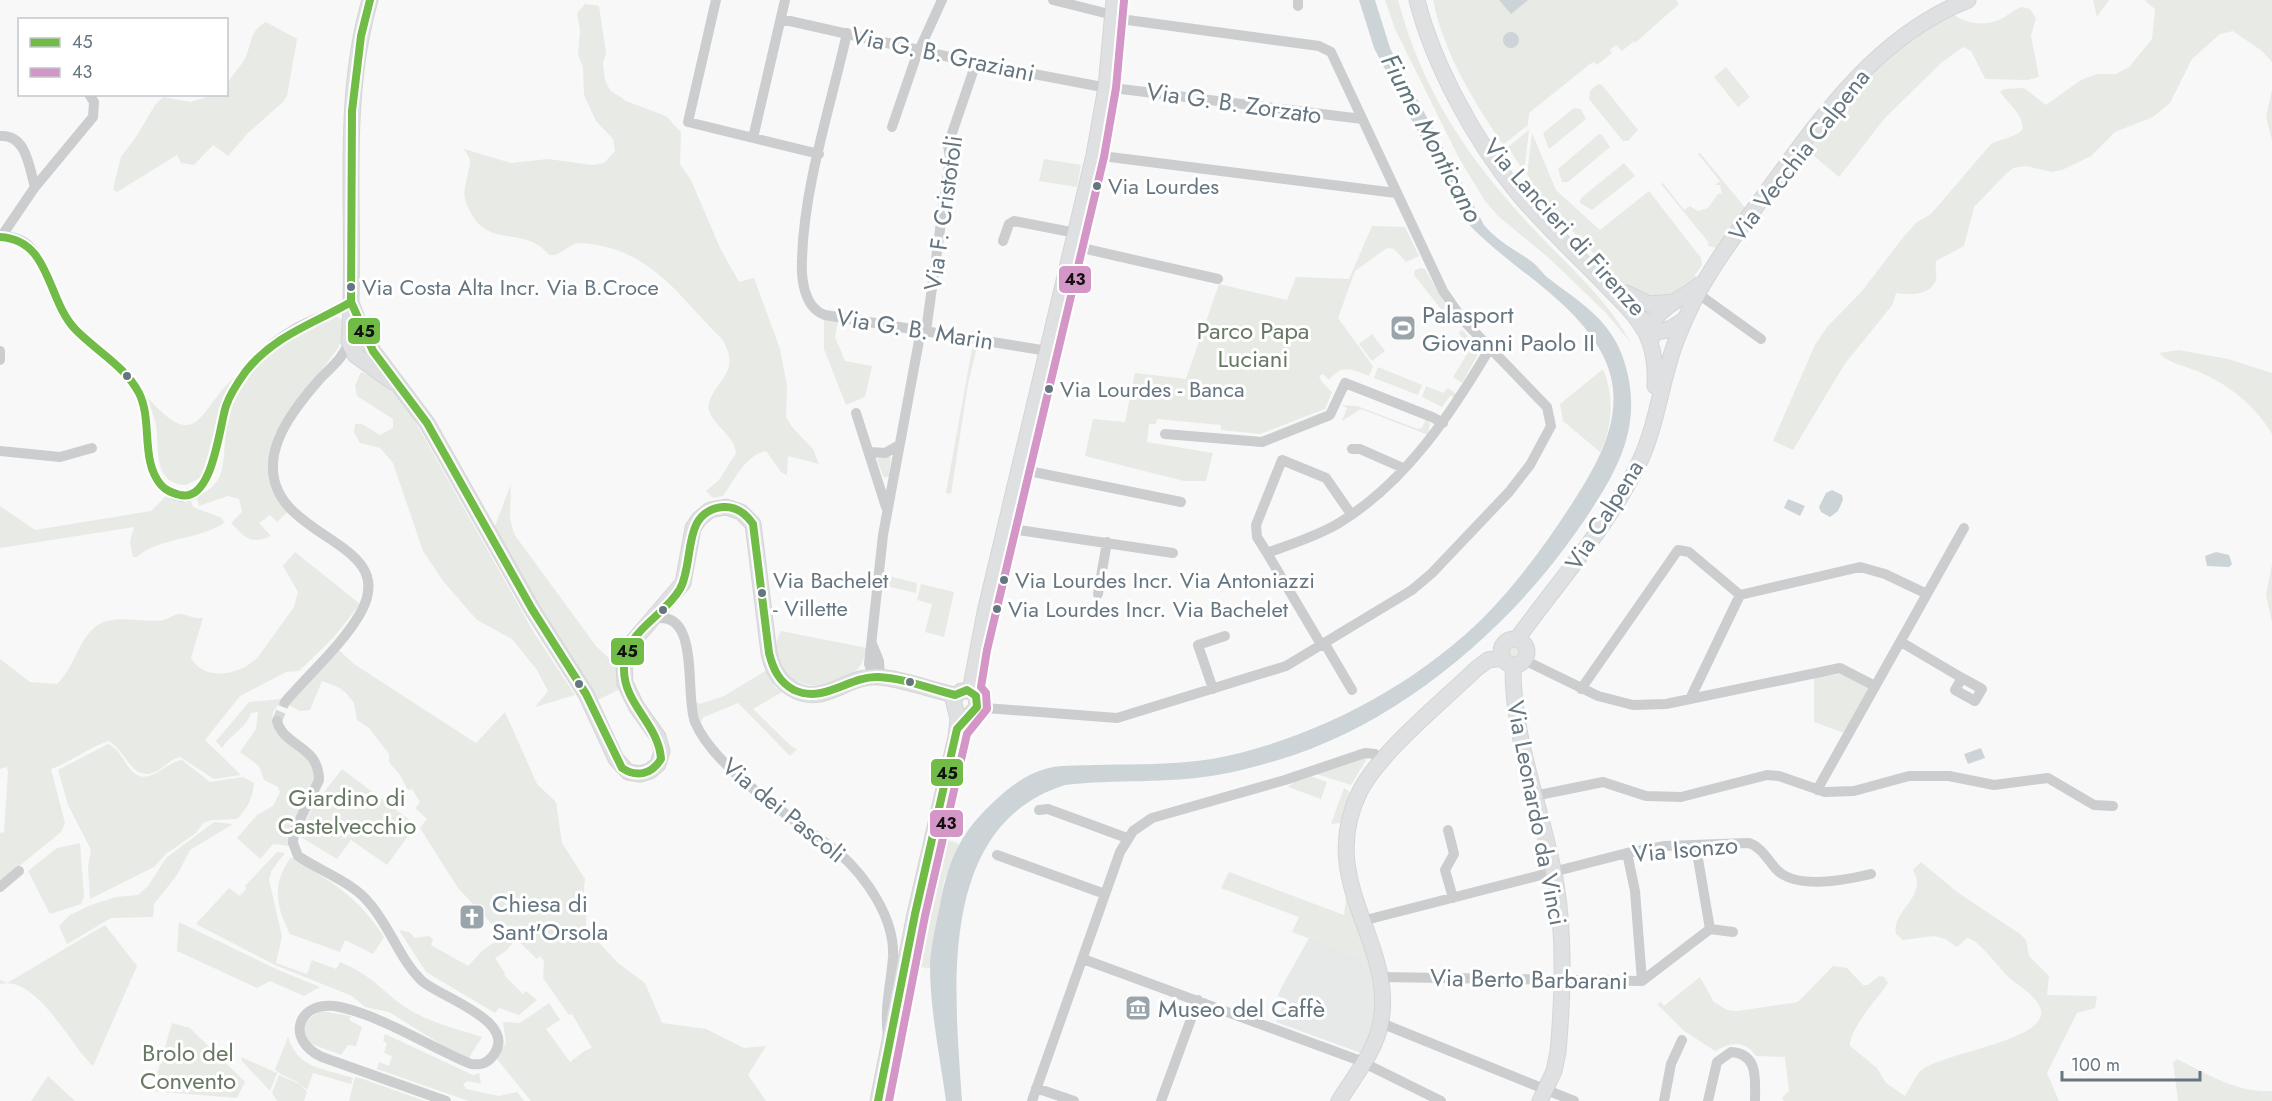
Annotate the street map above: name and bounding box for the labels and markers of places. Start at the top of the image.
place label: Via Lourdes [1108,170,1219,202]
marker: Via Lourdes [1091,180,1103,192]
place label: Via Costa Alta Incr. Via B.Croce [362,271,659,303]
marker: Via Costa Alta Incr. Via B.Croce [345,281,357,293]
place label: Palasport Giovanni Paolo II [1422,297,1595,360]
sports icon: Palasport Giovanni Paolo II [1388,313,1418,343]
unlabelled marker [121,370,133,382]
place label: Via Lourdes - Banca [1060,373,1245,405]
marker: Via Lourdes - Banca [1043,383,1055,395]
place label: Via Bachelet - Villette [773,564,889,624]
place label: Via Lourdes Incr. Via Antoniazzi [1015,564,1315,596]
marker: Via Lourdes Incr. Via Antoniazzi [998,574,1010,586]
marker: Via Bachelet - Villette [756,587,768,599]
place label: Via Lourdes Incr. Via Bachelet [1008,593,1289,625]
marker: Via Lourdes Incr. Via Bachelet [991,603,1003,615]
unlabelled marker [657,604,669,616]
unlabelled marker [904,676,916,688]
unlabelled marker [573,678,585,690]
place label: Chiesa di Sant'Orsola [492,886,608,949]
church icon: Chiesa di Sant'Orsola [457,902,487,932]
place label: Museo del Caffè [1158,991,1325,1026]
museum icon: Museo del Caffè [1123,993,1153,1023]

